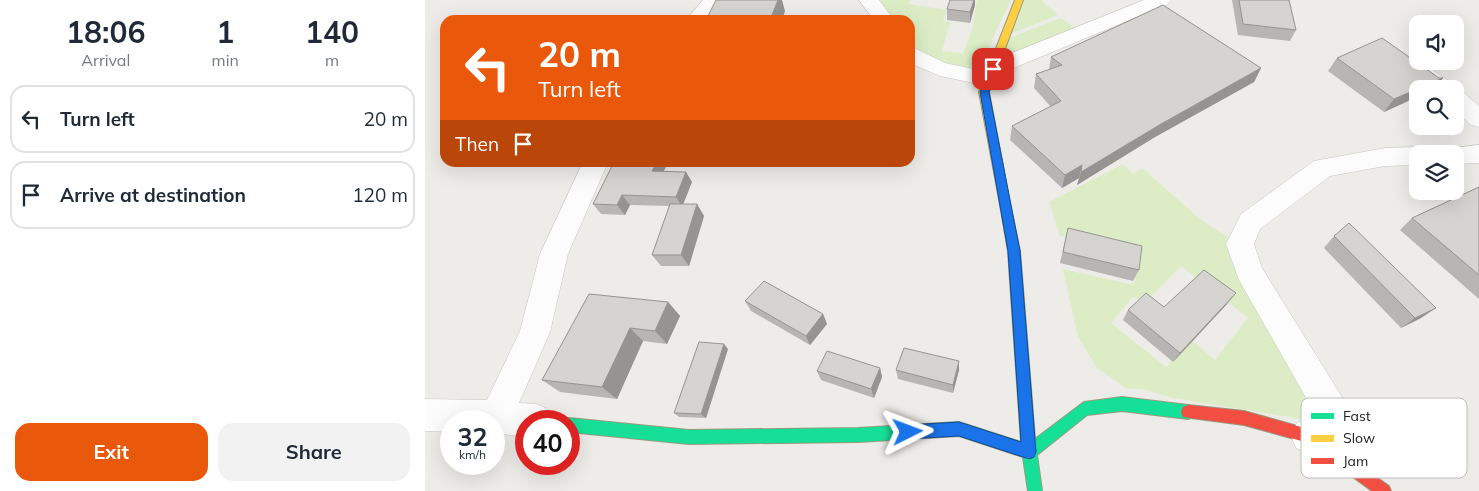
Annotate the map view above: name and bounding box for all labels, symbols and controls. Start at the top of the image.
text: 18:06 [66,13,146,51]
text: 1 [216,13,234,51]
text: 140 [305,13,359,51]
map controls [1409,15,1464,200]
button: sound [1409,15,1464,70]
text: 20 m [538,32,621,76]
icon: left [455,35,520,100]
pin [972,48,1014,90]
text: Arrival [81,50,130,70]
text: min [212,50,239,70]
text: m [325,50,339,70]
icon: arrive [979,55,1007,83]
text: Turn left [538,75,621,103]
button: search [1409,80,1464,135]
icon: left [17,105,45,133]
text: Turn left [60,107,135,131]
text: 20 m [364,107,408,131]
icon: arrive [509,130,537,158]
text: Then [455,132,499,156]
button: layers [1409,145,1464,200]
icon: arrive [17,181,45,209]
text: Arrive at destination [60,183,246,207]
text: 120 m [352,183,408,207]
legend [1301,398,1467,478]
position arrow [881,405,933,457]
text: Fast [1343,407,1371,425]
speed limit sign: 40 [515,410,580,475]
text: 32 [457,421,488,452]
button: Exit [15,423,208,481]
button: Share [218,423,410,481]
text: Slow [1343,429,1375,447]
text: km/h [459,447,486,462]
text: Jam [1343,452,1368,470]

